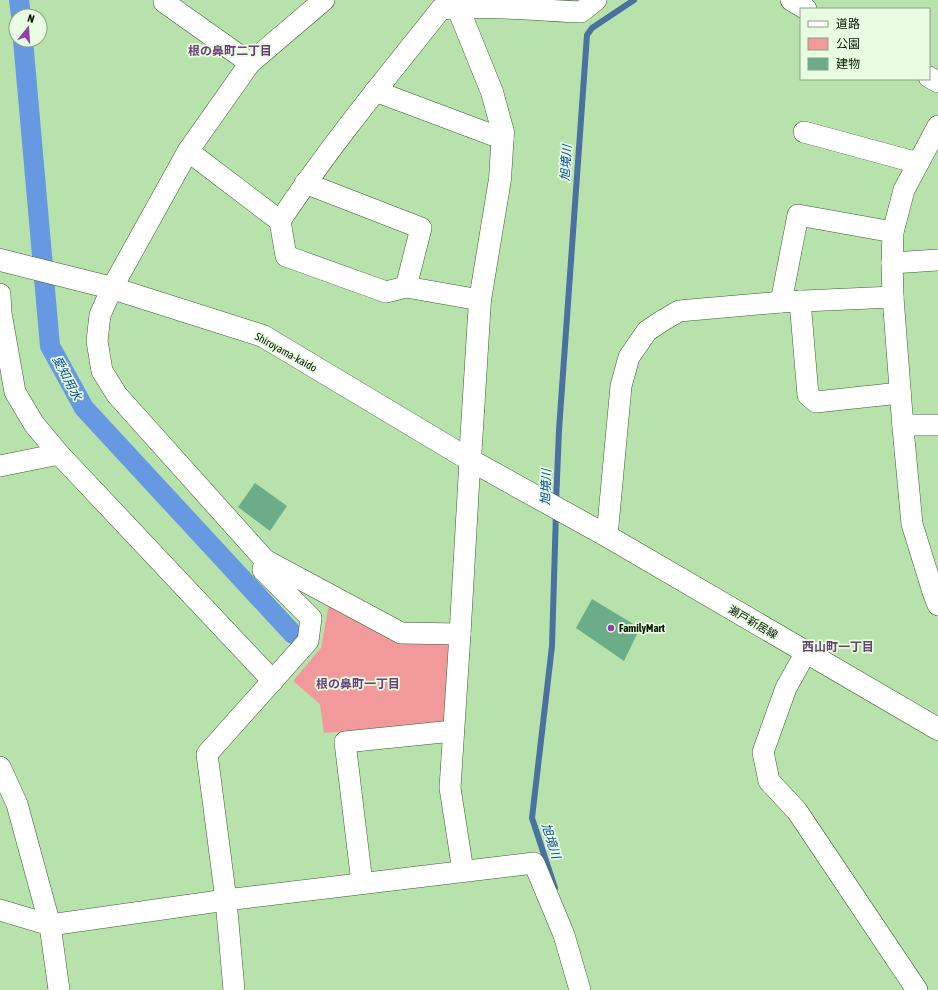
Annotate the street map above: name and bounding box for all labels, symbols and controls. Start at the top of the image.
north arrow [8,8,48,48]
legend [800,8,930,80]
text: N [26,12,36,25]
text: 道路 [836,17,860,31]
text: 公園 [836,37,860,51]
district label: 根の鼻町二丁目 [188,44,272,58]
text: 建物 [836,57,860,71]
water label: 旭境川 [558,143,574,181]
street label: Shiroyama-kaido [253,330,319,374]
water label: 愛知用水 [50,354,85,404]
water label: 旭境川 [538,467,554,505]
street label: 瀬戸新居線 [726,603,780,641]
place label: FamilyMart [619,622,666,634]
marker: FamilyMart [606,623,616,633]
district label: 西山町一丁目 [802,640,874,654]
district label: 根の鼻町一丁目 [316,677,400,691]
water label: 旭境川 [539,822,564,862]

